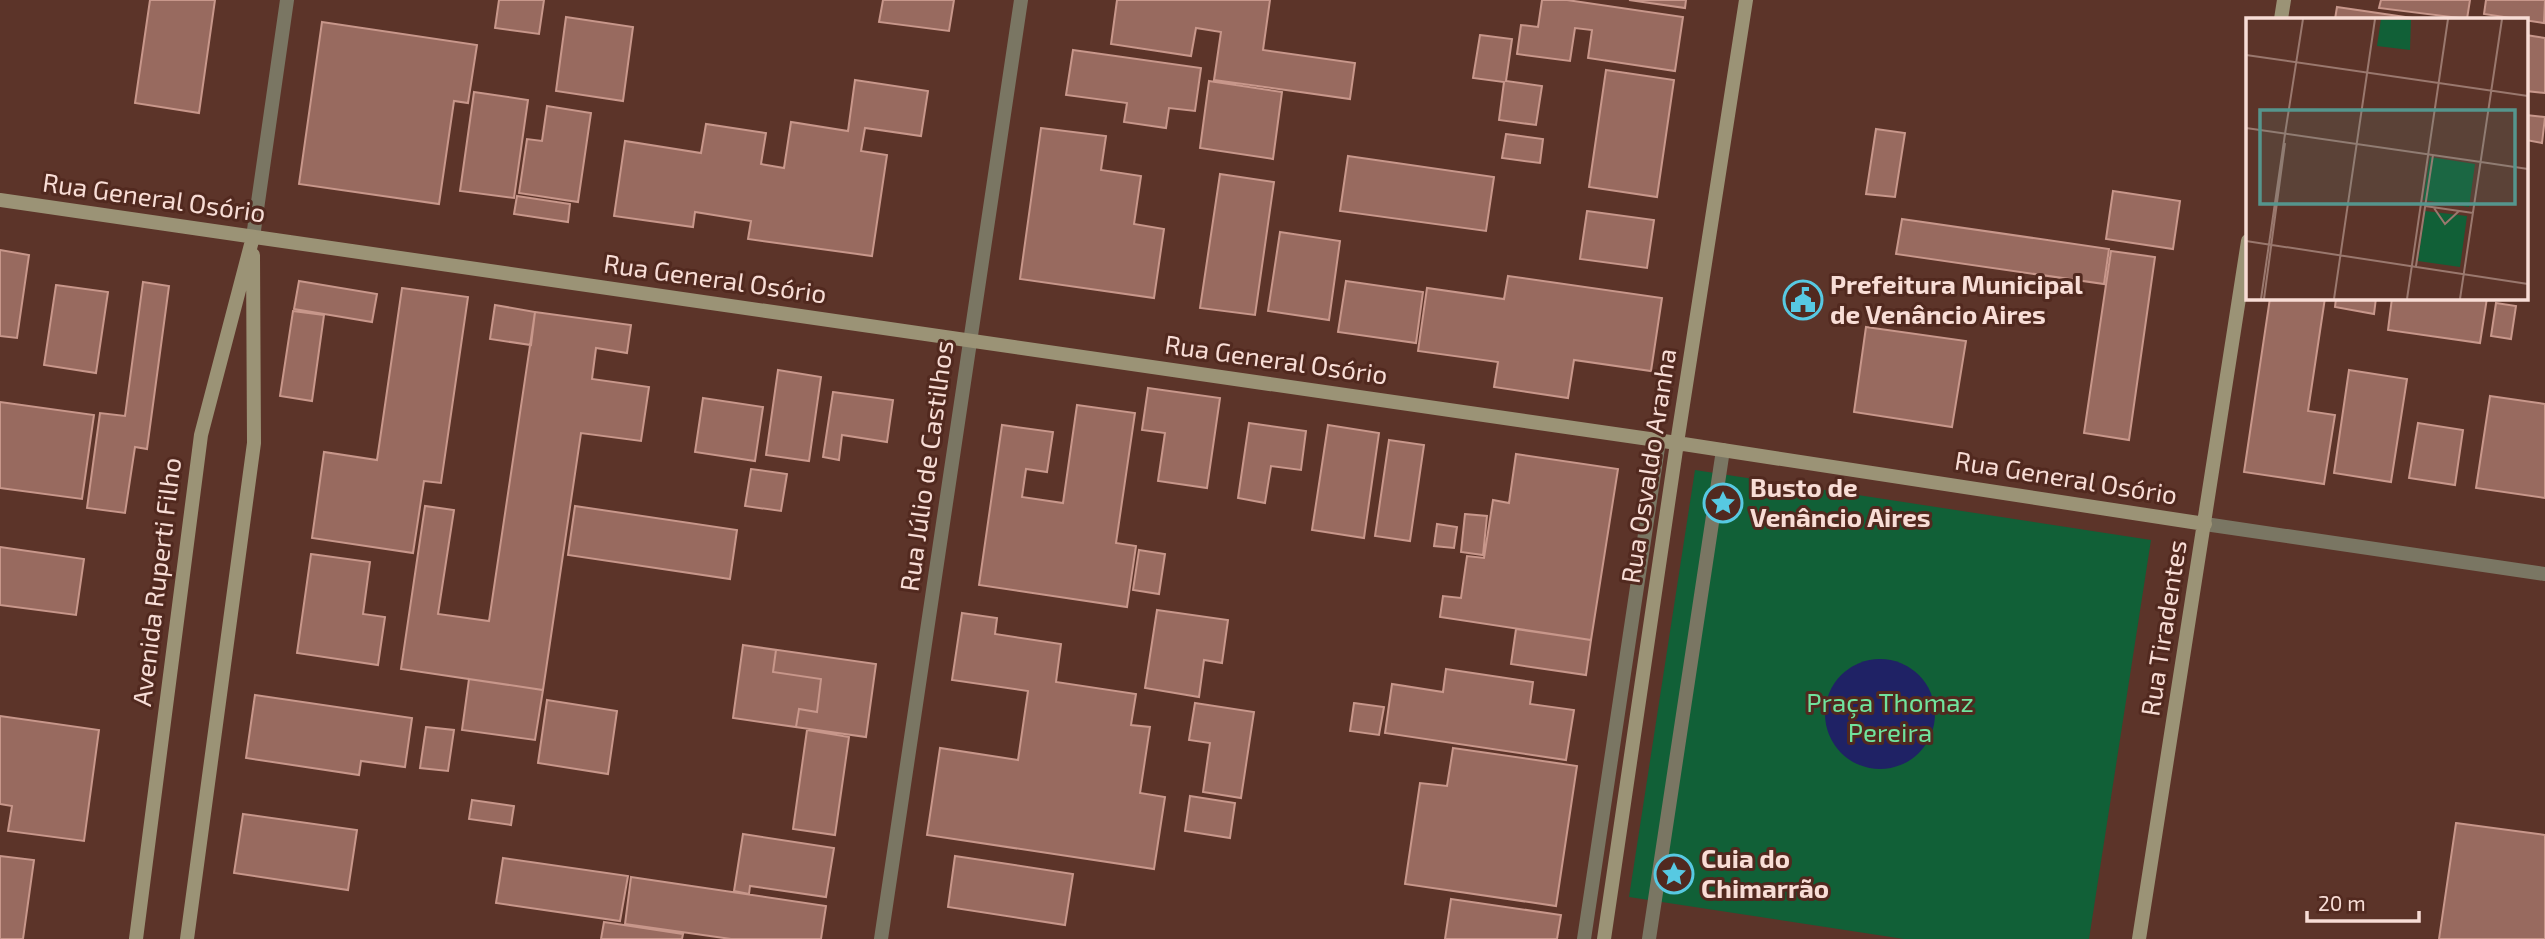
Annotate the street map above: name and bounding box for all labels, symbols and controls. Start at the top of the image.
inset map [2246,18,2528,299]
street label: Rua General Osório [41,166,268,228]
street label: Rua General Osório [602,247,829,309]
place label: Prefeitura Municipal de Venâncio Aires [1830,268,2083,329]
public building icon: Prefeitura Municipal de Venâncio Aires [1782,279,1824,321]
street label: Rua General Osório [1163,328,1390,390]
street label: Rua Júlio de Castilhos [893,338,958,593]
street label: Rua Osvaldo Aranha [1614,346,1681,585]
street label: Rua General Osório [1953,444,2180,509]
street label: Avenida Ruperti Filho [125,456,186,708]
place label: Busto de Venâncio Aires [1750,471,1931,532]
place icon: Busto de Venâncio Aires [1702,482,1744,524]
street label: Rua Tiradentes [2133,538,2192,718]
park label: Praça Thomaz Pereira [1806,686,1974,747]
place label: Cuia do Chimarrão [1701,842,1829,903]
place icon: Cuia do Chimarrão [1653,853,1695,895]
scale bar [2307,880,2419,924]
text: 20 m [2318,890,2366,915]

